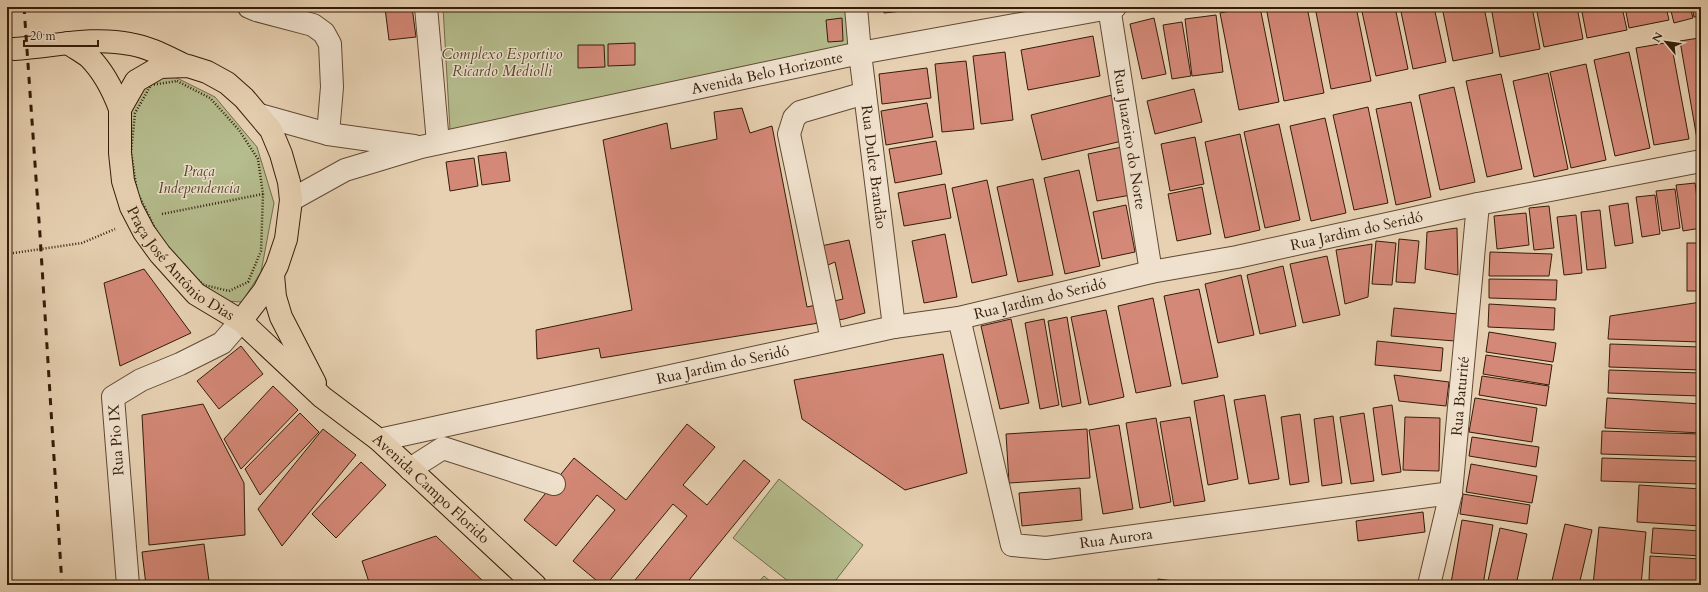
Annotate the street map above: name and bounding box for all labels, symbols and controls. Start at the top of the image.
scale bar [24,22,98,48]
north arrow [1646,22,1686,62]
text: 20 m [30,28,57,44]
text: N [1649,29,1667,45]
park label: Complexo Esportivo Ricardo Mediolli [442,44,562,81]
street label: Avenida Belo Horizonte [689,47,845,99]
street label: Rua Juazeiro do Norte [1109,67,1151,211]
street label: Rua Dulce Brandão [857,104,892,230]
park label: Praça Independencia [158,161,240,198]
street label: Praça José Antônio Dias [122,203,238,325]
street label: Rua Jardim do Seridó [1288,206,1425,255]
street label: Rua Jardim do Seridó [972,273,1108,324]
street label: Rua Jardim do Seridó [655,340,791,389]
street label: Rua Baturité [1446,355,1474,437]
street label: Rua Pio IX [104,404,128,476]
street label: Avenida Campo Florido [369,429,494,548]
street label: Rua Aurora [1078,524,1154,553]

